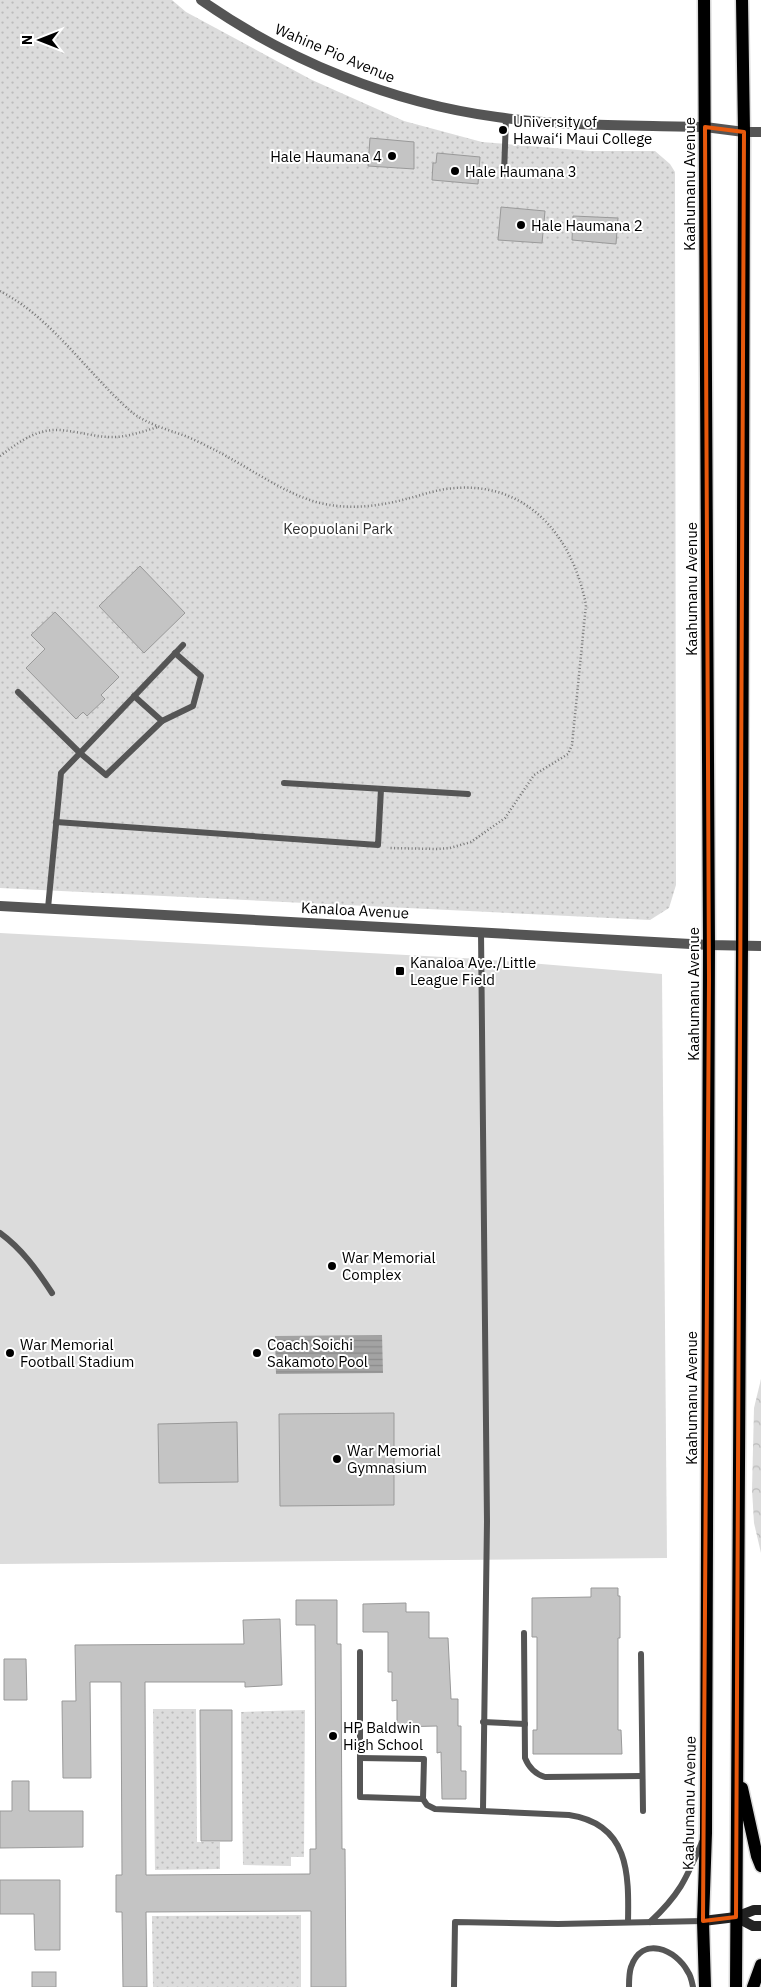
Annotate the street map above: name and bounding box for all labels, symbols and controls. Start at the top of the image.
north arrow [15,15,65,65]
street label: Wahine Pio Avenue [272,19,398,87]
text: N [18,35,36,45]
place label: University of Hawai‘i Maui College [513,112,652,148]
street label: Kaahumanu Avenue [680,117,699,251]
marker: University of Hawai‘i Maui College [497,124,509,136]
place label: Hale Haumana 4 [270,147,382,166]
marker: Hale Haumana 4 [386,150,398,162]
place label: Hale Haumana 3 [465,162,577,181]
marker: Hale Haumana 3 [449,165,461,177]
place label: Hale Haumana 2 [531,216,643,235]
marker: Hale Haumana 2 [515,219,527,231]
park label: Keopuolani Park [283,519,393,538]
street label: Kaahumanu Avenue [682,522,701,656]
street label: Kanaloa Avenue [301,898,409,922]
street label: Kaahumanu Avenue [684,927,703,1061]
place label: Kanaloa Ave./Little League Field [410,953,536,989]
marker: Kanaloa Ave./Little League Field [394,965,406,977]
place label: War Memorial Complex [342,1248,436,1284]
marker: War Memorial Complex [326,1260,338,1272]
street label: Kaahumanu Avenue [682,1331,701,1465]
place label: War Memorial Football Stadium [20,1335,134,1371]
place label: Coach Soichi Sakamoto Pool [267,1335,368,1371]
marker: War Memorial Football Stadium [4,1347,16,1359]
marker: Coach Soichi Sakamoto Pool [251,1347,263,1359]
place label: War Memorial Gymnasium [347,1441,441,1477]
marker: War Memorial Gymnasium [331,1453,343,1465]
place label: HP Baldwin High School [343,1718,423,1754]
marker: HP Baldwin High School [327,1730,339,1742]
street label: Kaahumanu Avenue [678,1736,700,1870]

